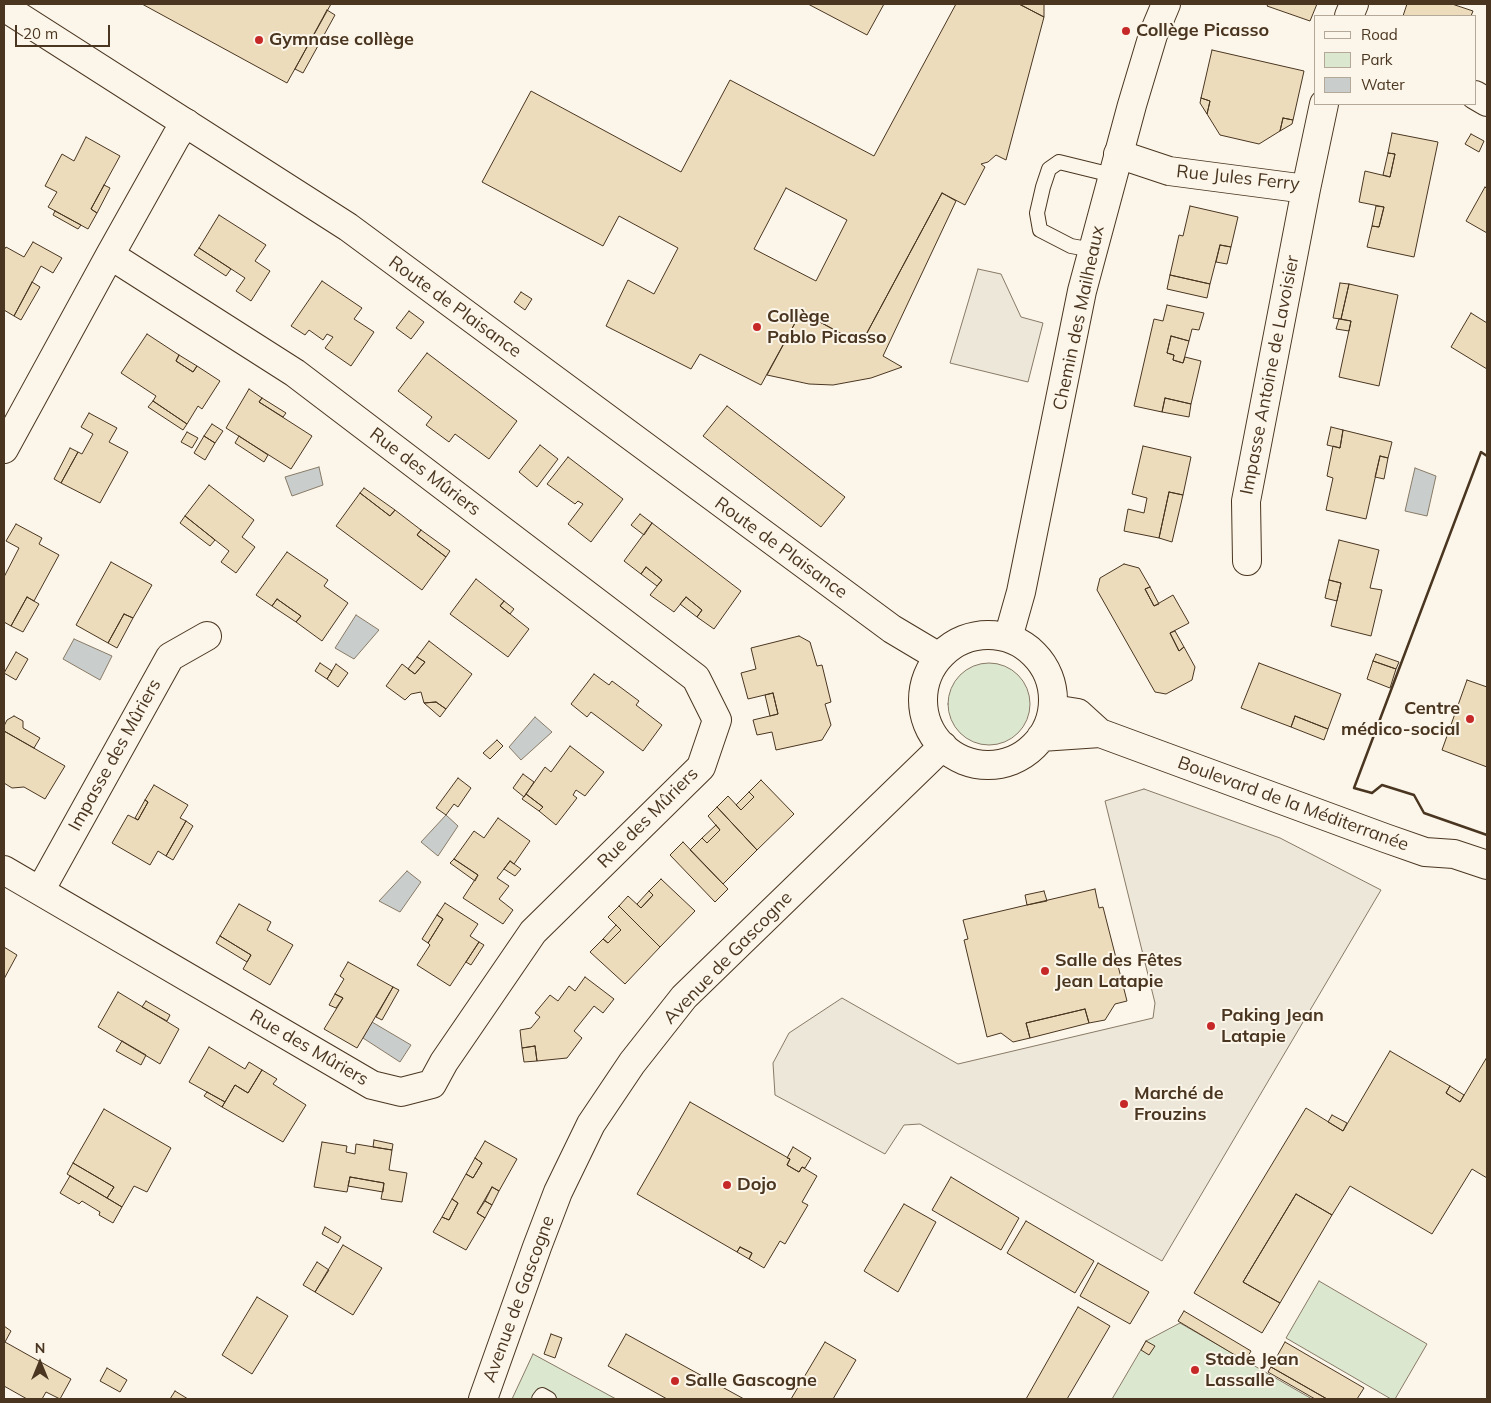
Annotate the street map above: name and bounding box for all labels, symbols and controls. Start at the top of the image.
scale bar [18,15,112,47]
legend [1314,15,1476,105]
place label: Collège Picasso [1136,20,1269,42]
text: 20 m [23,24,58,43]
marker: Collège Picasso [1120,25,1132,37]
text: Road [1361,25,1398,44]
place label: Gymnase collège [269,29,414,51]
marker: Gymnase collège [253,34,265,46]
text: Park [1361,50,1393,69]
text: Water [1361,75,1405,94]
street label: Rue Jules Ferry [1175,161,1301,195]
street label: Chemin des Mailheaux [1049,224,1109,412]
street label: Route de Plaisance [384,252,526,362]
street label: Impasse Antoine de Lavoisier [1236,254,1304,496]
place label: Collège Pablo Picasso [767,306,887,348]
marker: Collège Pablo Picasso [751,321,763,333]
street label: Rue des Mûriers [365,423,485,521]
street label: Route de Plaisance [710,493,852,603]
street label: Impasse des Mûriers [64,675,166,835]
place label: Centre médico-social [1341,698,1460,741]
marker: Centre médico-social [1464,713,1476,725]
street label: Boulevard de la Méditerranée [1175,752,1411,856]
street label: Rue des Mûriers [593,763,703,873]
street label: Avenue de Gascogne [659,887,797,1029]
place label: Salle des Fêtes Jean Latapie [1055,950,1182,992]
marker: Salle des Fêtes Jean Latapie [1039,965,1051,977]
street label: Rue des Mûriers [246,1005,372,1091]
place label: Paking Jean Latapie [1221,1005,1324,1048]
marker: Paking Jean Latapie [1205,1020,1217,1032]
place label: Marché de Frouzins [1134,1083,1223,1126]
marker: Marché de Frouzins [1118,1098,1130,1110]
place label: Dojo [737,1174,777,1196]
marker: Dojo [721,1179,733,1191]
street label: Avenue de Gascogne [479,1213,559,1385]
north arrow [15,1338,65,1388]
text: N [35,1339,45,1357]
place label: Stade Jean Lassalle [1205,1349,1299,1392]
marker: Stade Jean Lassalle [1189,1364,1201,1376]
place label: Salle Gascogne [685,1370,817,1392]
marker: Salle Gascogne [669,1375,681,1387]

